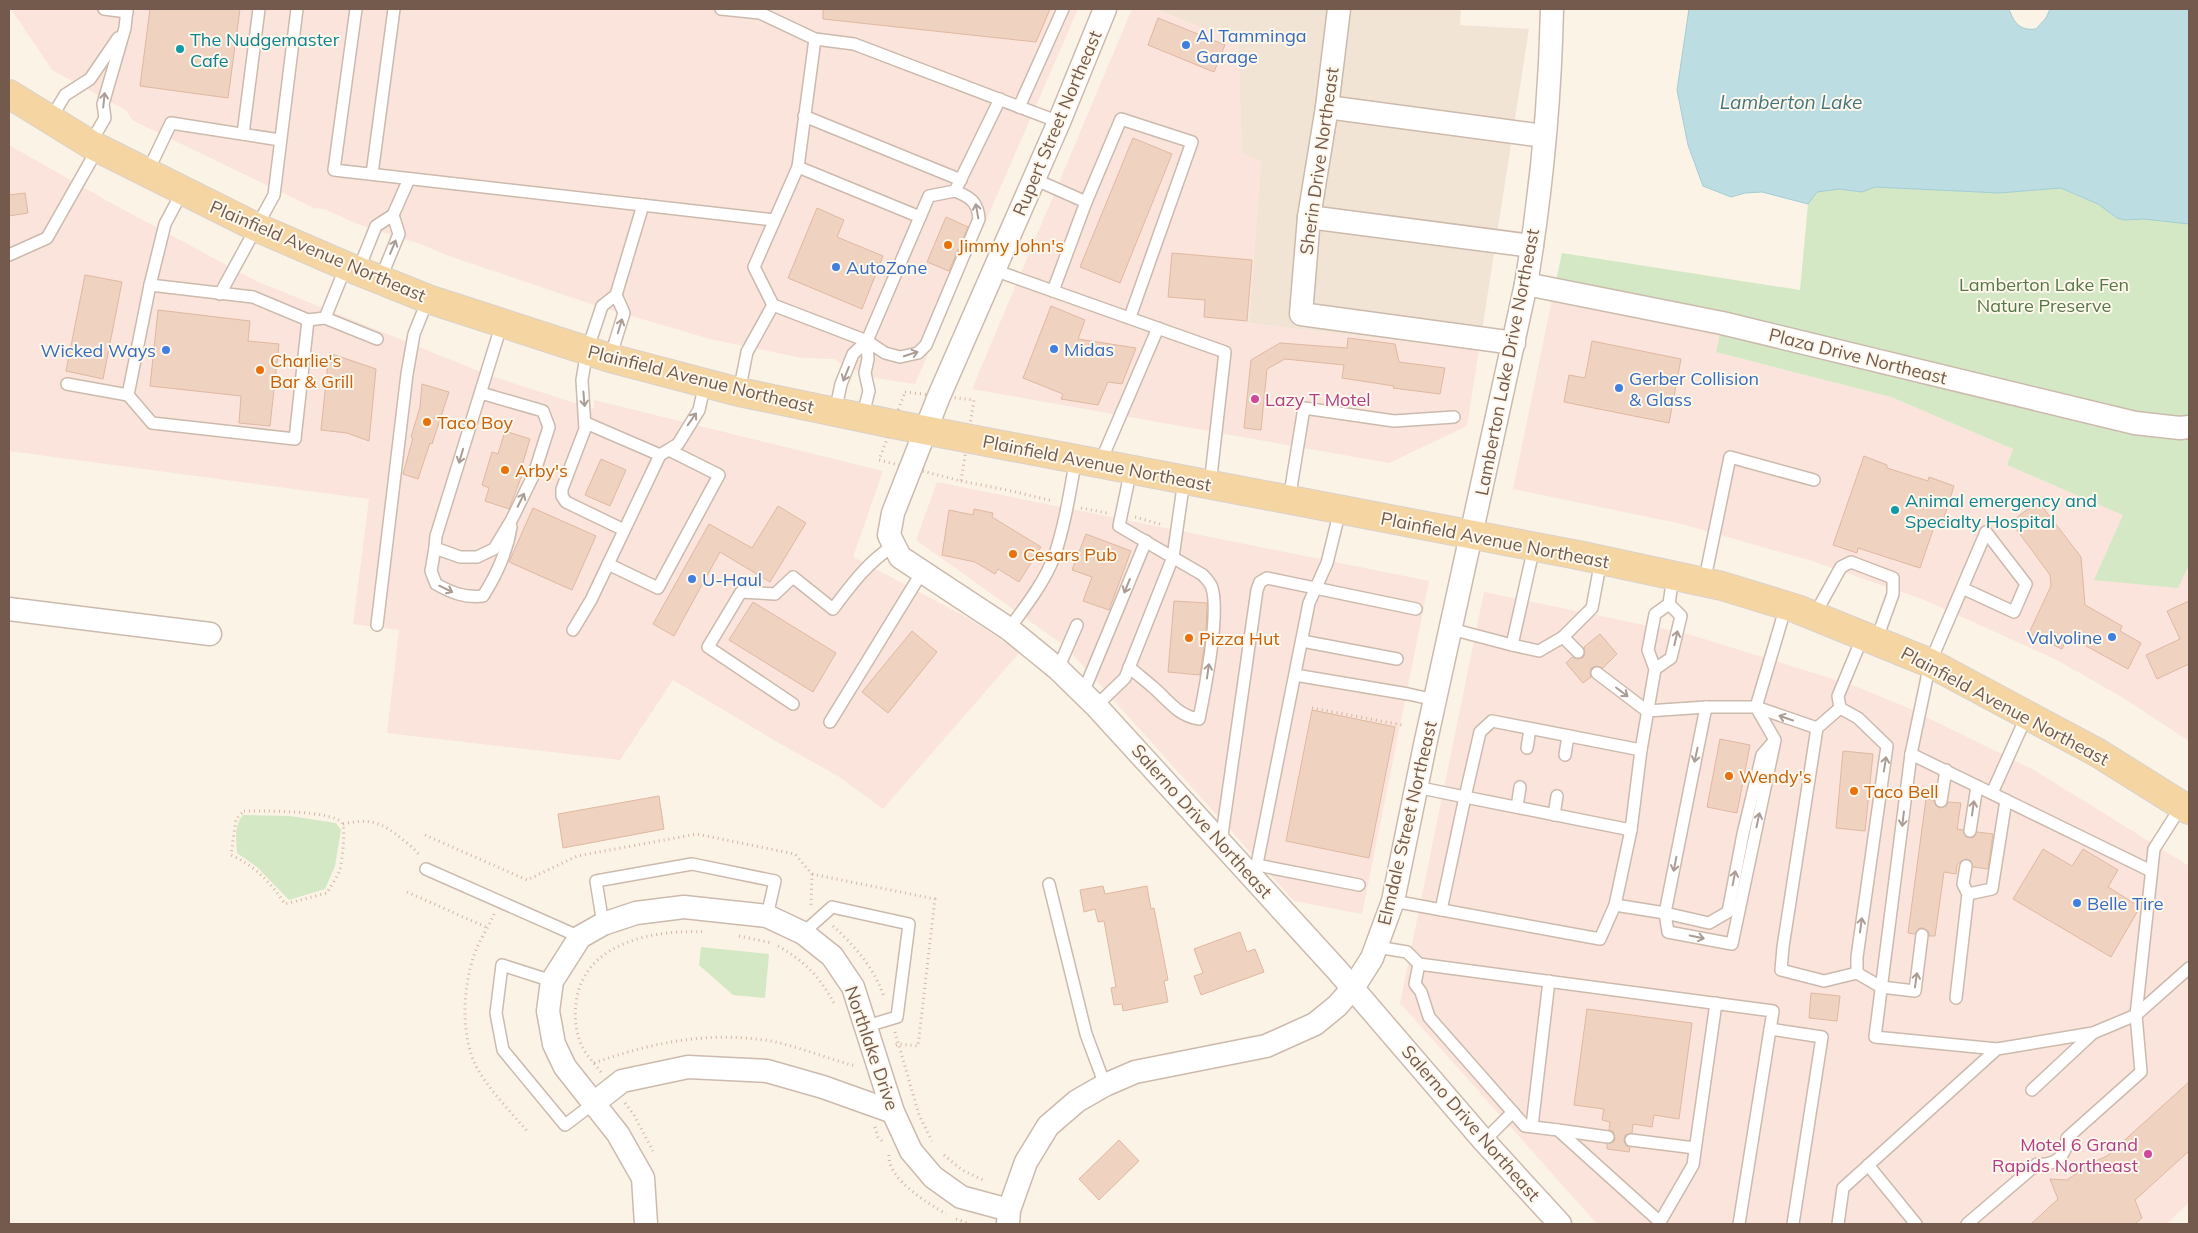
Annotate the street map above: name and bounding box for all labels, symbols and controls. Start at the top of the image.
place label: Al Tamminga Garage [1196,24,1307,68]
street label: Rupert Street Northeast [1007,27,1107,219]
place label: The Nudgemaster Cafe [190,28,340,72]
marker: Al Tamminga Garage [1180,39,1192,51]
marker: The Nudgemaster Cafe [174,43,186,55]
street label: Sherin Drive Northeast [1294,66,1344,256]
water label: Lamberton Lake [1720,90,1862,114]
one-way arrow [100,92,109,108]
street label: Plainfield Avenue Northeast [207,195,429,307]
one-way arrow [971,204,981,220]
street label: Lamberton Lake Drive Northeast [1470,227,1544,497]
place label: Jimmy John's [958,234,1064,257]
marker: Jimmy John's [942,239,954,251]
one-way arrow [389,240,399,255]
place label: AutoZone [846,256,927,279]
marker: AutoZone [830,261,842,273]
park label: Lamberton Lake Fen Nature Preserve [1959,273,2129,317]
one-way arrow [615,318,625,334]
street label: Plaza Drive Northeast [1766,323,1950,389]
place label: Midas [1064,338,1114,361]
place label: Wicked Ways [40,339,156,362]
street label: Plainfield Avenue Northeast [586,340,816,418]
marker: Midas [1048,343,1060,355]
marker: Wicked Ways [160,344,172,356]
place label: Charlie's Bar & Grill [270,349,354,393]
one-way arrow [903,349,919,359]
marker: Charlie's Bar & Grill [254,364,266,376]
one-way arrow [840,366,850,381]
place label: Gerber Collision & Glass [1629,367,1759,411]
marker: Gerber Collision & Glass [1613,382,1625,394]
place label: Lazy T Motel [1265,388,1371,411]
one-way arrow [579,391,588,407]
marker: Lazy T Motel [1249,393,1261,405]
place label: Taco Boy [437,411,513,434]
one-way arrow [687,413,697,427]
marker: Taco Boy [421,416,433,428]
street label: Plainfield Avenue Northeast [981,430,1213,496]
one-way arrow [456,447,465,463]
place label: Arby's [515,459,568,482]
marker: Arby's [499,464,511,476]
place label: Animal emergency and Specialty Hospital [1905,489,2097,533]
one-way arrow [517,493,527,508]
marker: Animal emergency and Specialty Hospital [1889,504,1901,516]
street label: Plainfield Avenue Northeast [1379,507,1611,573]
place label: Cesars Pub [1023,543,1117,566]
marker: Cesars Pub [1007,548,1019,560]
place label: U-Haul [702,568,762,591]
marker: U-Haul [686,573,698,585]
one-way arrow [1122,578,1131,593]
one-way arrow [438,585,453,595]
place label: Valvoline [2027,626,2102,649]
place label: Pizza Hut [1199,627,1280,650]
one-way arrow [1672,631,1681,647]
marker: Valvoline [2106,631,2118,643]
marker: Pizza Hut [1183,632,1195,644]
street label: Plainfield Avenue Northeast [1897,641,2113,771]
one-way arrow [1203,663,1213,679]
one-way arrow [1615,687,1629,697]
one-way arrow [1779,713,1794,722]
street label: Elmdale Street Northeast [1372,719,1442,927]
street label: Salerno Drive Northeast [1127,739,1277,903]
one-way arrow [1691,747,1700,763]
one-way arrow [1880,756,1890,772]
place label: Wendy's [1739,765,1812,788]
marker: Wendy's [1723,770,1735,782]
place label: Taco Bell [1864,780,1939,803]
marker: Taco Bell [1848,785,1860,797]
one-way arrow [1969,801,1979,817]
one-way arrow [1898,811,1908,827]
one-way arrow [1754,813,1764,829]
one-way arrow [1669,855,1679,871]
one-way arrow [1730,871,1740,887]
place label: Belle Tire [2087,892,2163,915]
marker: Belle Tire [2071,897,2083,909]
one-way arrow [1856,917,1866,933]
one-way arrow [1689,933,1705,943]
one-way arrow [1912,972,1922,988]
street label: Northlake Drive [840,983,904,1113]
street label: Salerno Drive Northeast [1397,1040,1545,1206]
place label: Motel 6 Grand Rapids Northeast [1992,1133,2138,1177]
marker: Motel 6 Grand Rapids Northeast [2142,1148,2154,1160]

